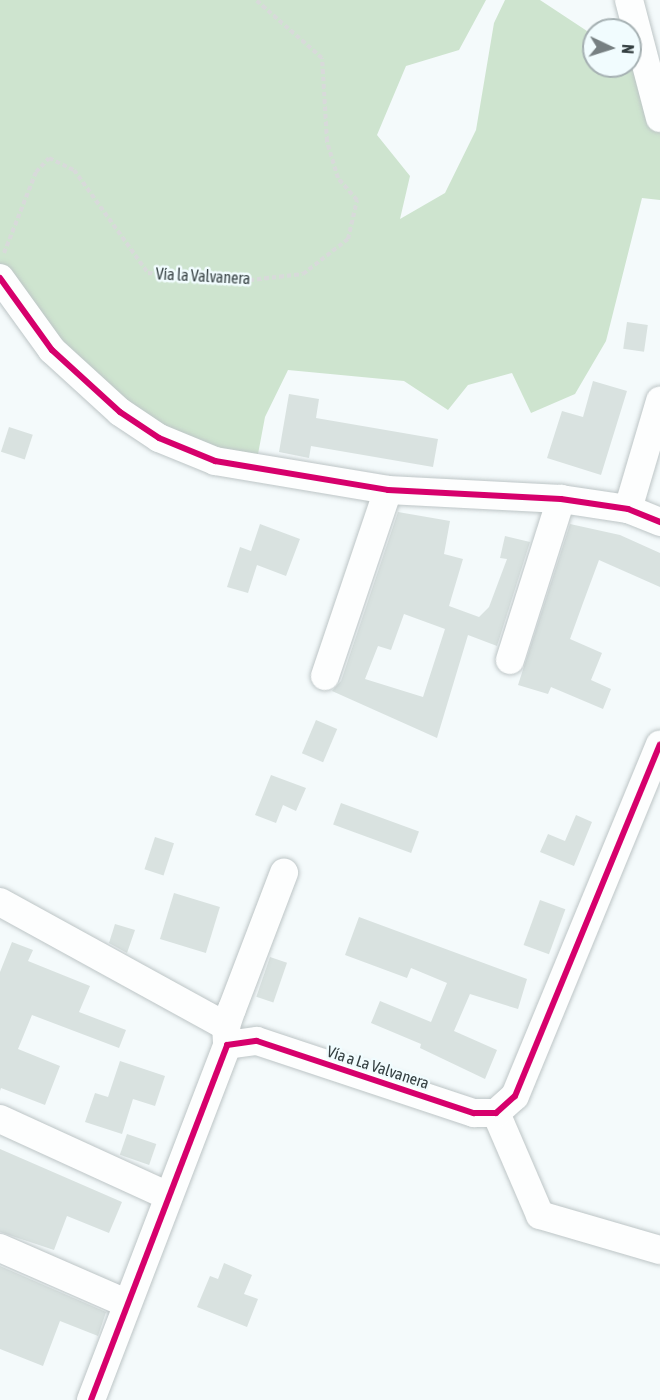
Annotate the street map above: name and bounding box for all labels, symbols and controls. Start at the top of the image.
north arrow [582,18,642,78]
text: N [619,44,637,54]
street label: Vía la Valvanera [155,264,251,288]
street label: Vía a La Valvanera [325,1041,431,1093]

